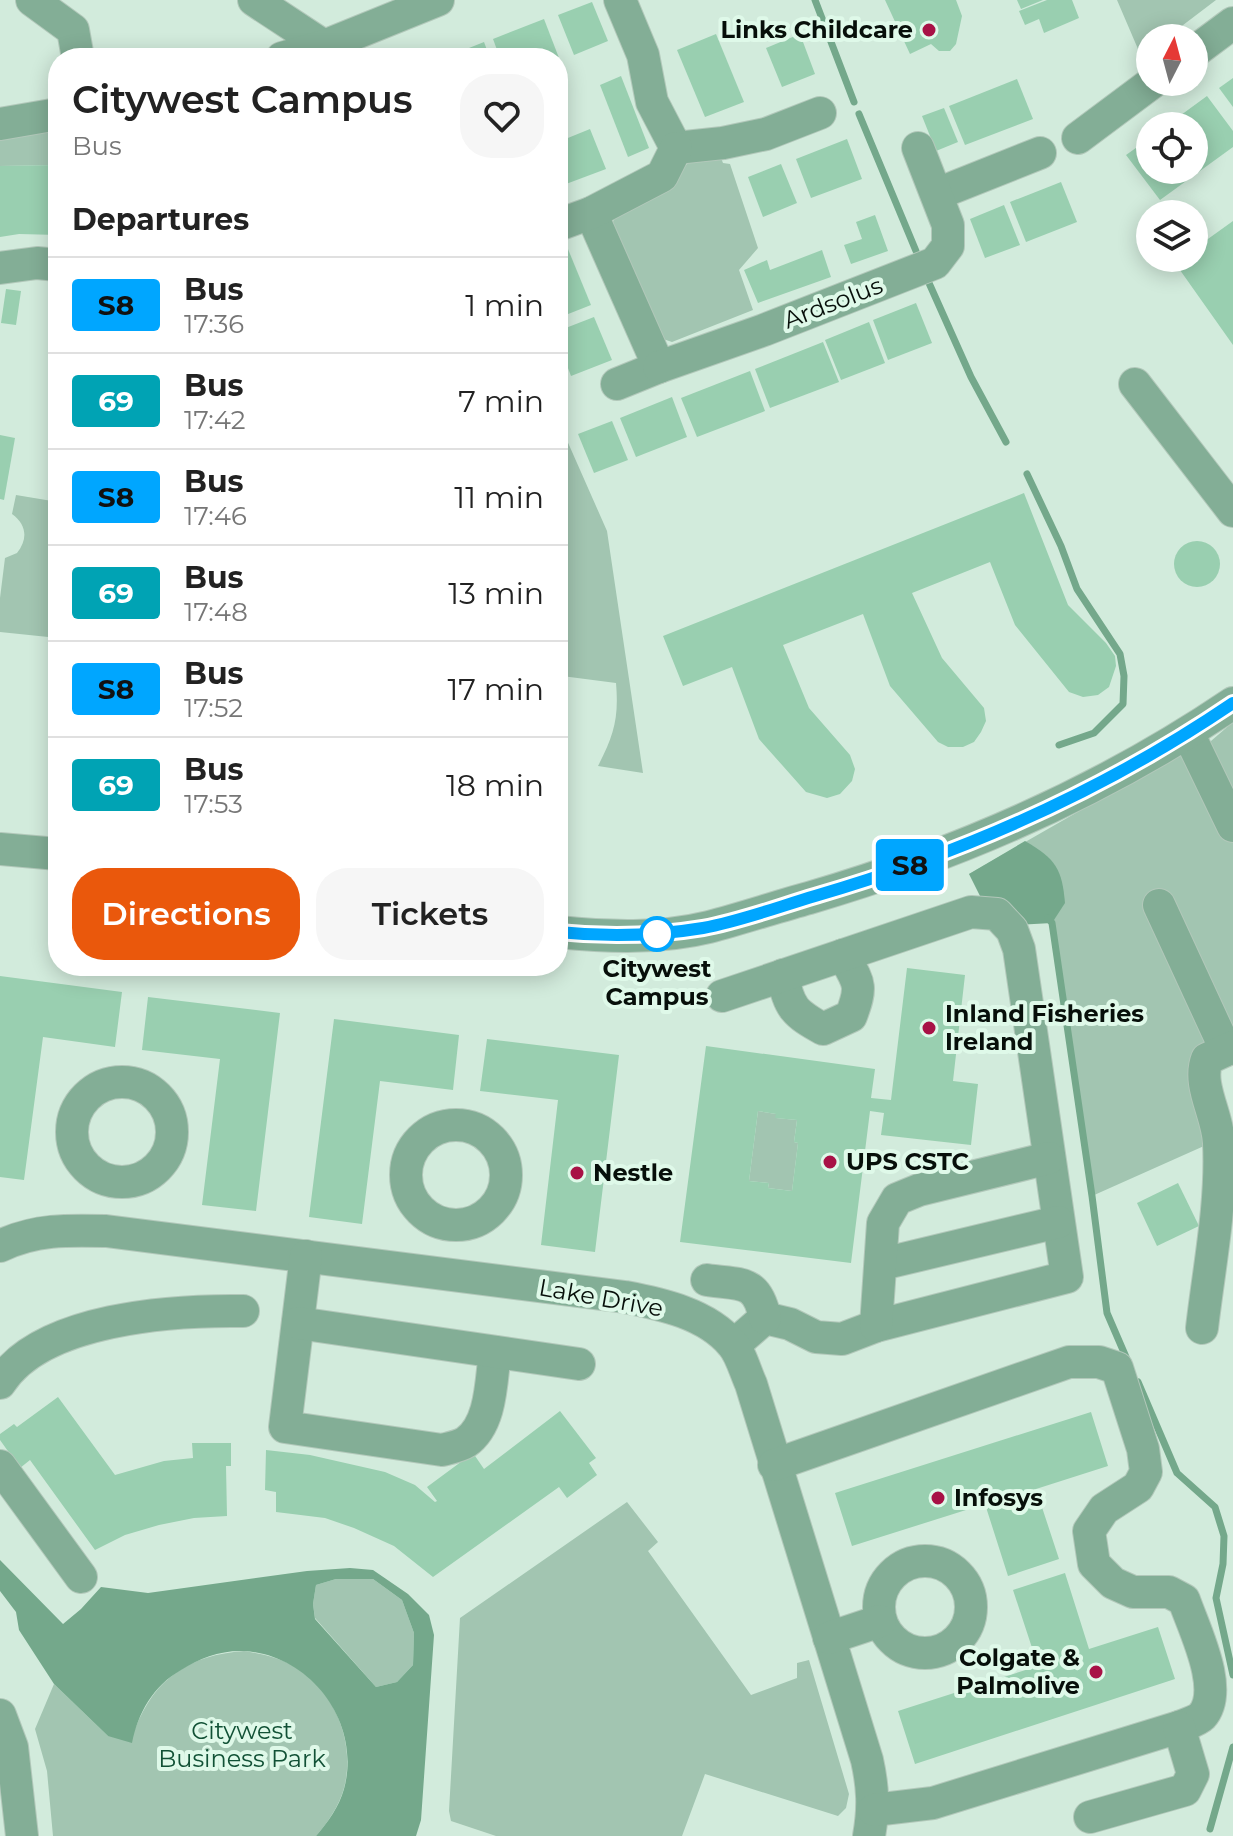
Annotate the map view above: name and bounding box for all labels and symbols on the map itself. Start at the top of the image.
place label: Links Childcare [721,15,913,44]
marker: Links Childcare [920,21,938,39]
north arrow [1136,24,1208,96]
street label: Ardsolus [779,270,886,335]
line badge: S8 [874,839,946,891]
marker: Citywest Campus [640,917,674,951]
place label: Citywest Campus [603,954,712,1011]
place label: Inland Fisheries Ireland [945,999,1144,1056]
marker: Inland Fisheries Ireland [920,1019,938,1037]
place label: UPS CSTC [846,1147,969,1176]
marker: UPS CSTC [821,1153,839,1171]
place label: Nestle [593,1158,673,1187]
marker: Nestle [568,1164,586,1182]
street label: Lake Drive [537,1272,666,1323]
place label: Infosys [954,1483,1043,1512]
marker: Infosys [929,1489,947,1507]
place label: Colgate & Palmolive [956,1643,1080,1700]
marker: Colgate & Palmolive [1087,1663,1105,1681]
park label: Citywest Business Park [158,1716,326,1773]

